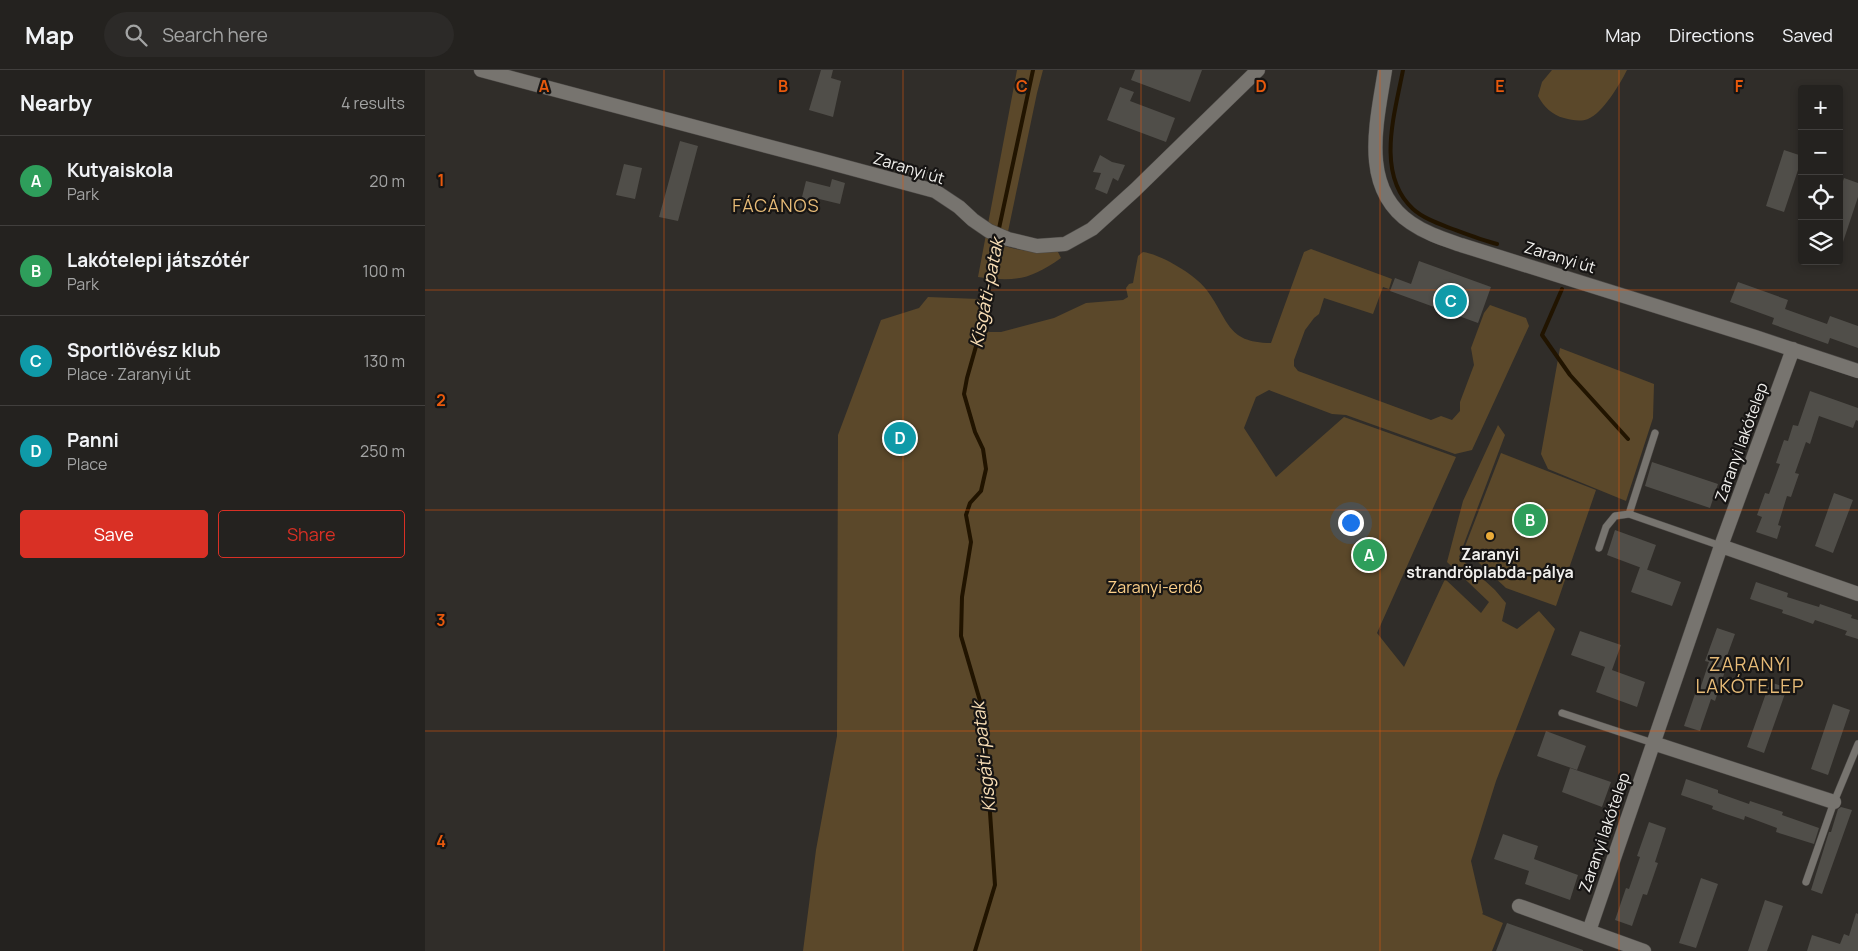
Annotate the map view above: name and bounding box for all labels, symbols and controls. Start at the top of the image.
search box [104,12,454,57]
text: Map [25,18,74,51]
icon: search [122,21,150,49]
text: Search here [162,22,268,48]
text: Map [1605,23,1641,47]
text: Directions [1669,23,1754,47]
text: Saved [1782,23,1833,47]
text: A [539,75,550,97]
text: B [778,75,788,97]
text: C [1016,75,1028,97]
text: D [1255,75,1267,97]
text: E [1495,75,1505,97]
text: F [1735,75,1744,97]
map controls [1798,85,1843,265]
button: + [1798,85,1843,130]
text: Nearby [20,89,92,117]
text: 4 results [341,92,405,114]
button: − [1798,130,1843,175]
street label: Zaranyi út [871,147,947,189]
text: Kutyaiskola [67,157,173,183]
text: 1 [437,169,445,191]
text: A [31,170,41,192]
text: 20 m [369,170,405,192]
button: locate [1798,175,1843,220]
text: Park [67,183,99,205]
district label: FÁCÁNOS [732,193,820,217]
button: layers [1798,220,1843,265]
water label: Kisgáti-patak [964,233,1009,349]
street label: Zaranyi út [1522,236,1598,278]
text: Lakótelepi játszótér [67,247,250,273]
text: B [31,260,41,282]
text: 100 m [362,260,405,282]
text: Park [67,273,99,295]
pin: C [1435,282,1467,320]
text: Sportlövész klub [67,337,221,363]
text: C [30,350,42,372]
text: 130 m [363,350,405,372]
text: Place · Zaranyi út [67,363,191,385]
street label: Zaranyi lakótelep [1709,379,1773,505]
text: 2 [436,389,446,411]
pin: D [884,419,916,457]
text: Panni [67,427,119,453]
text: D [30,440,42,462]
text: 250 m [360,440,405,462]
text: Place [67,453,107,475]
pin: B [1514,501,1546,539]
button: Save [20,510,208,558]
button: Share [218,510,405,558]
your location [1338,510,1364,536]
marker: Zaranyi strandröplabda-pálya [1484,530,1496,542]
pin: A [1353,536,1385,574]
place label: Zaranyi strandröplabda-pálya [1406,543,1574,583]
park label: Zaranyi-erdő [1107,576,1203,598]
text: 3 [436,609,446,631]
district label: ZARANYI LAKÓTELEP [1696,651,1804,699]
water label: Kisgáti-patak [965,698,1001,813]
street label: Zaranyi lakótelep [1573,769,1635,895]
text: 4 [436,830,446,852]

